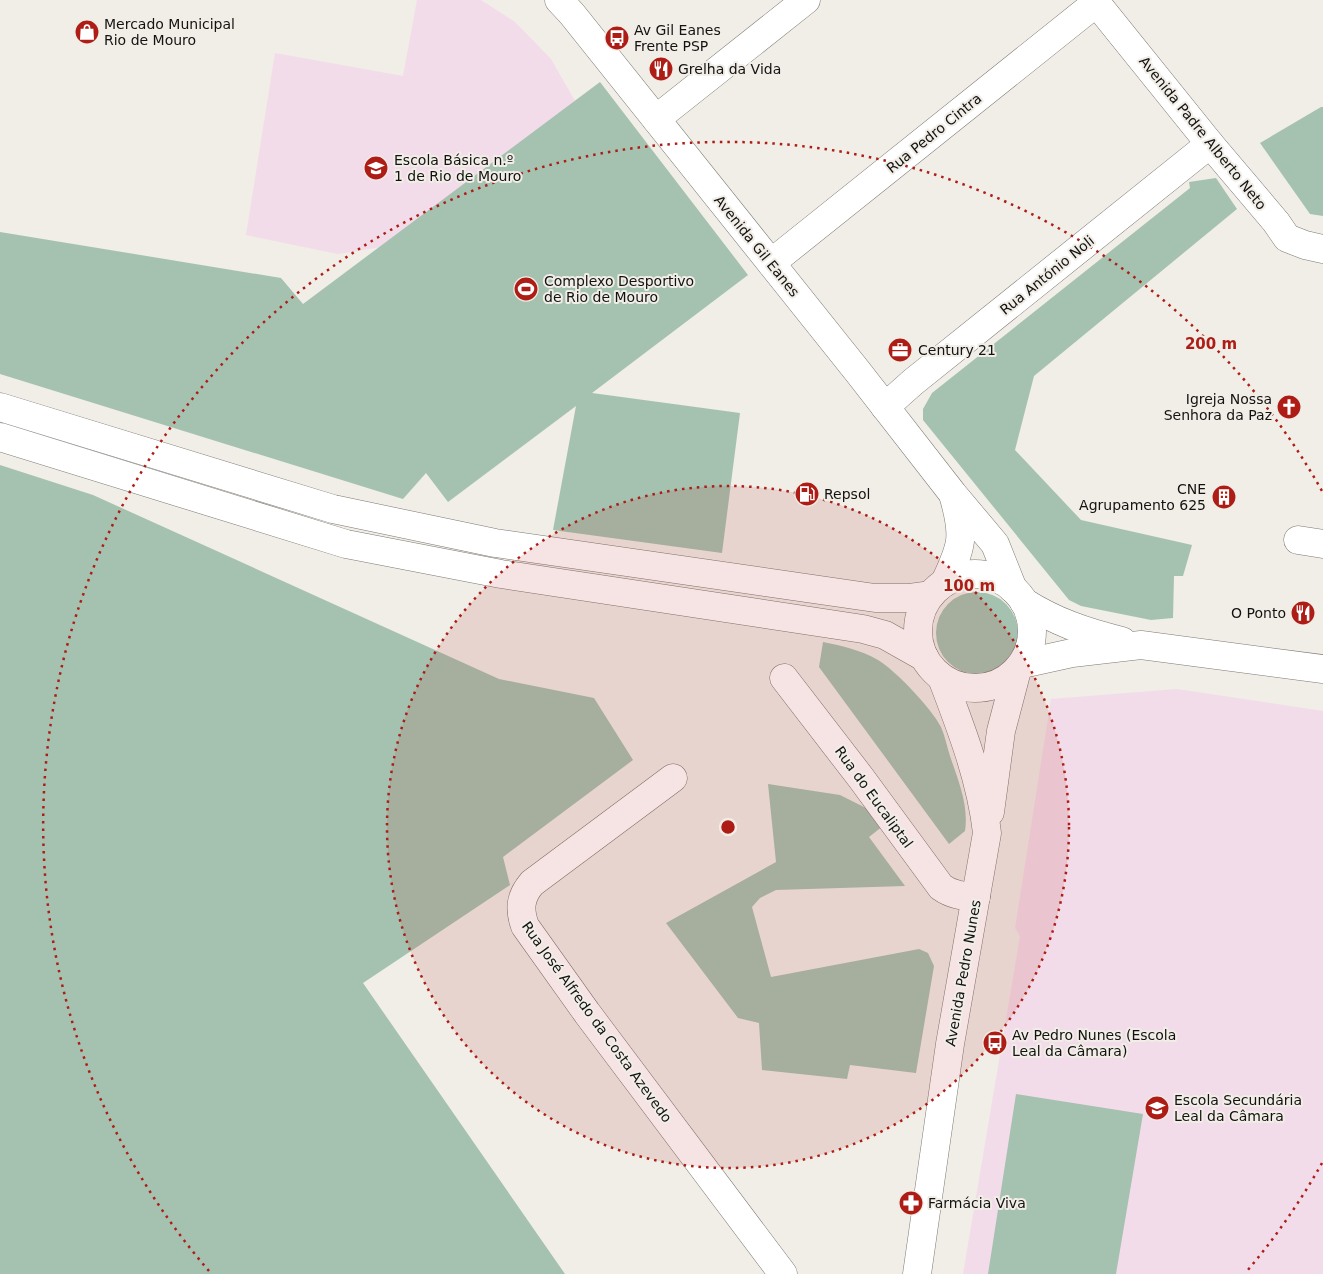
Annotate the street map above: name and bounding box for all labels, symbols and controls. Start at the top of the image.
place label: Mercado Municipal Rio de Mouro [104,16,235,48]
shop icon: Mercado Municipal Rio de Mouro [74,19,100,45]
place label: Av Gil Eanes Frente PSP [634,22,721,54]
bus stop icon: Av Gil Eanes Frente PSP [604,25,630,51]
street label: Avenida Padre Alberto Neto [1136,53,1270,213]
restaurant icon: Grelha da Vida [648,56,674,82]
place label: Grelha da Vida [678,61,781,77]
street label: Rua Pedro Cintra [883,90,985,176]
place label: Escola Básica n.º 1 de Rio de Mouro [394,152,521,184]
school or university icon: Escola Básica n.º 1 de Rio de Mouro [363,155,389,181]
street label: Avenida Gil Eanes [711,192,803,300]
street label: Rua António Noli [997,232,1097,318]
place label: Complexo Desportivo de Rio de Mouro [544,273,694,305]
sports icon: Complexo Desportivo de Rio de Mouro [513,276,539,302]
text: 200 m [1185,335,1237,353]
office icon: Century 21 [887,337,913,363]
place label: Century 21 [918,342,996,358]
place label: Igreja Nossa Senhora da Paz [1164,391,1272,423]
church icon: Igreja Nossa Senhora da Paz [1276,394,1302,420]
fuel station icon: Repsol [794,481,820,507]
place label: CNE Agrupamento 625 [1079,481,1206,513]
building icon: CNE Agrupamento 625 [1211,484,1237,510]
place label: Repsol [824,486,870,502]
text: 100 m [943,577,995,595]
restaurant icon: O Ponto [1290,600,1316,626]
place label: O Ponto [1231,605,1286,621]
street label: Rua do Eucaliptal [832,743,916,851]
centre of rings [719,818,737,836]
street label: Avenida Pedro Nunes [942,899,984,1047]
street label: Rua José Alfredo da Costa Azevedo [519,918,675,1126]
place label: Av Pedro Nunes (Escola Leal da Câmara) [1012,1027,1176,1059]
bus stop icon: Av Pedro Nunes (Escola Leal da Câmara) [982,1030,1008,1056]
place label: Escola Secundária Leal da Câmara [1174,1092,1302,1124]
school or university icon: Escola Secundária Leal da Câmara [1144,1095,1170,1121]
pharmacy icon: Farmácia Viva [898,1190,924,1216]
place label: Farmácia Viva [928,1195,1026,1211]

